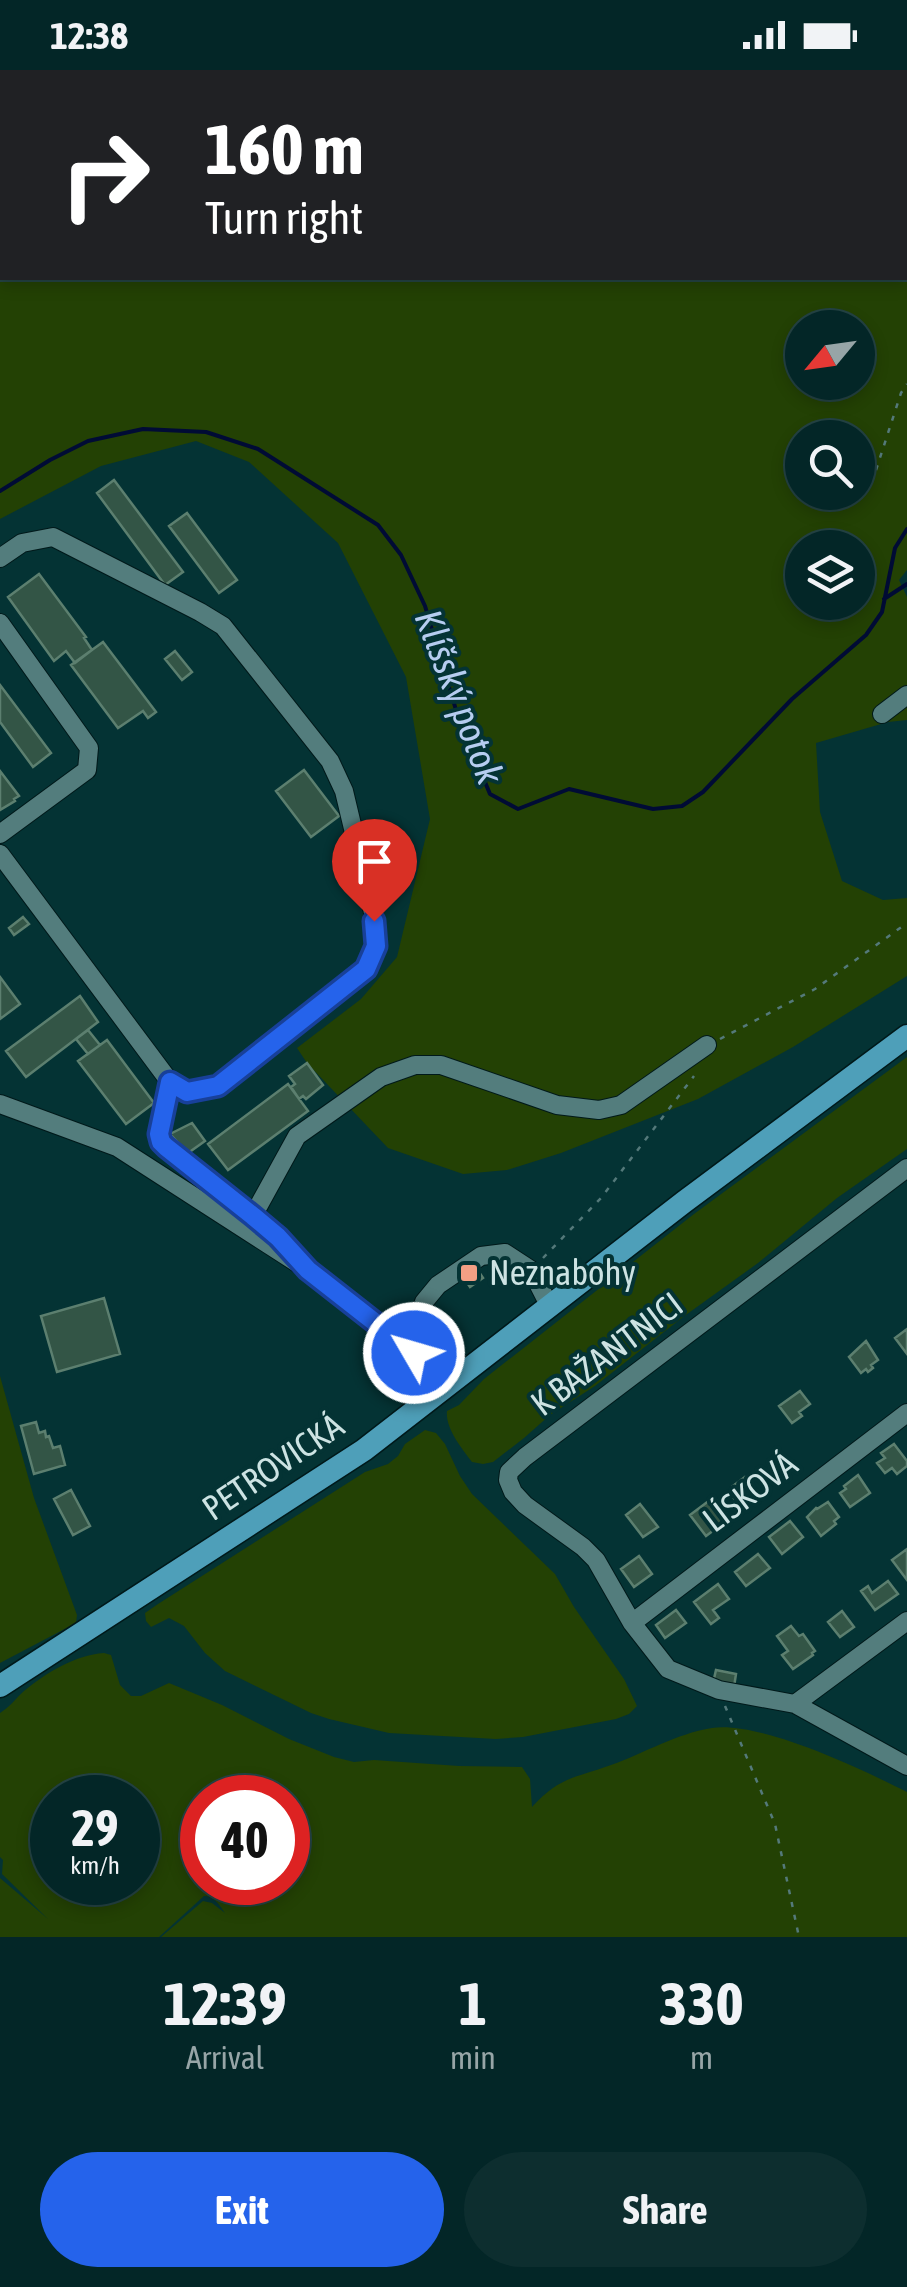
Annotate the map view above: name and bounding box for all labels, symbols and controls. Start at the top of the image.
text: 12:38 [50,14,128,57]
text: 160 m [205,109,364,189]
icon: right [40,110,170,240]
text: Turn right [205,192,363,244]
north arrow [785,310,875,400]
map controls [785,310,875,620]
button: search [785,420,875,510]
button: layers [785,530,875,620]
water label: Klíšský potok [407,604,513,791]
pin [332,819,417,922]
icon: arrive [347,834,402,889]
place label: Neznabohy [489,1252,636,1292]
marker: Neznabohy [458,1262,480,1284]
street label: K BAŽANTNICI [523,1283,690,1423]
position arrow [362,1301,466,1405]
street label: PETROVICKÁ [195,1404,351,1528]
street label: LÍSKOVÁ [695,1443,805,1539]
speed limit sign: 40 [180,1775,310,1905]
text: 29 [71,1799,118,1857]
text: km/h [70,1851,120,1879]
text: 12:39 [163,1969,287,2038]
text: 1 [459,1969,487,2038]
text: 330 [659,1969,744,2038]
text: Arrival [186,2039,264,2076]
text: min [450,2039,496,2076]
text: m [690,2039,713,2076]
button: Exit [40,2152,444,2267]
button: Share [464,2152,867,2267]

